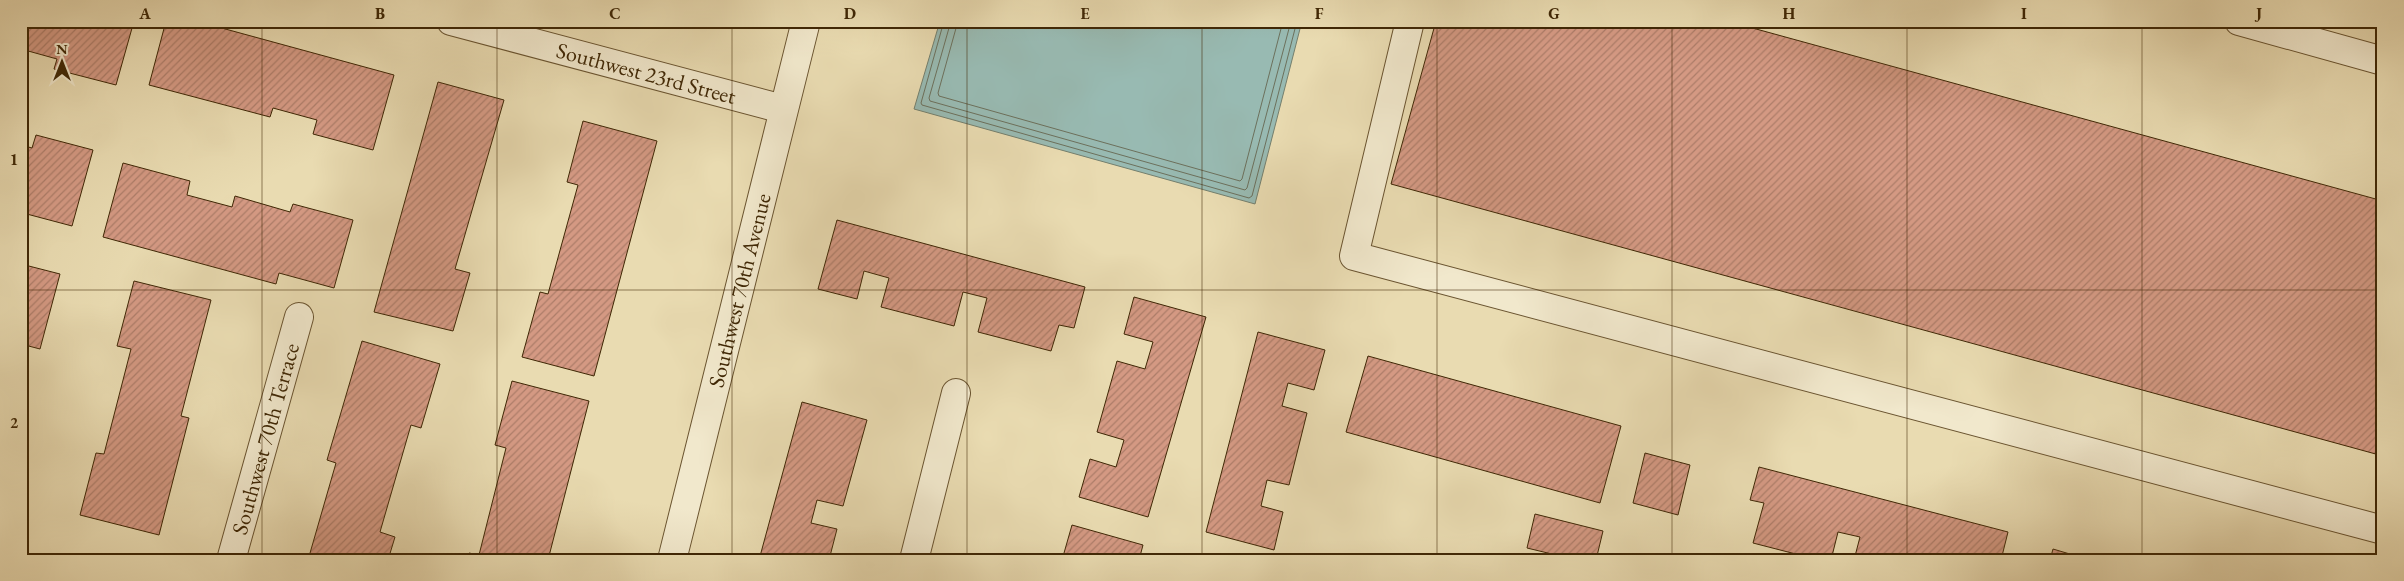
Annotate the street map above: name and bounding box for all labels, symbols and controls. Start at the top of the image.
text: A [138,3,151,24]
text: B [375,3,385,24]
text: C [609,3,621,24]
text: D [844,3,856,24]
text: E [1080,3,1090,24]
text: F [1315,3,1324,24]
text: G [1548,3,1560,24]
text: H [1783,3,1796,24]
text: I [2021,3,2027,24]
text: J [2254,3,2262,24]
street label: Southwest 23rd Street [553,35,739,110]
north arrow [38,38,88,88]
text: N [56,40,68,58]
text: 1 [10,149,18,170]
street label: Southwest 70th Avenue [701,190,777,390]
street label: Southwest 70th Terrace [224,339,306,538]
text: 2 [10,412,19,433]

